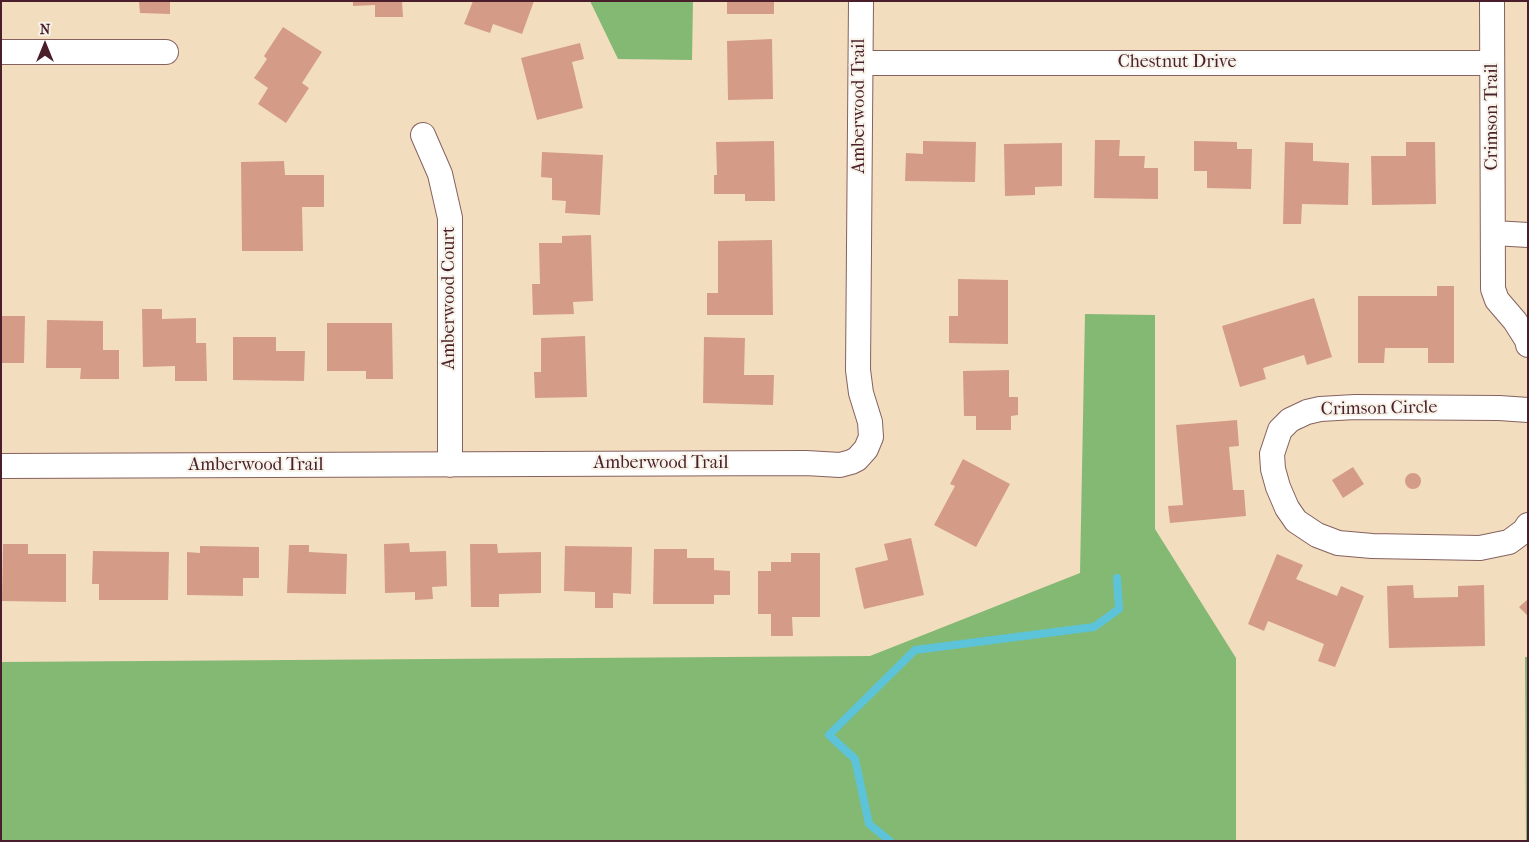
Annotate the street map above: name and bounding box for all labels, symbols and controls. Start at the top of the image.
north arrow [20,20,70,70]
text: N [40,21,50,38]
street label: Amberwood Trail [849,39,871,173]
street label: Chestnut Drive [1118,52,1236,74]
street label: Crimson Trail [1482,63,1504,171]
street label: Amberwood Court [439,226,461,370]
street label: Crimson Circle [1321,397,1437,421]
street label: Amberwood Trail [594,453,728,475]
street label: Amberwood Trail [189,455,323,477]

